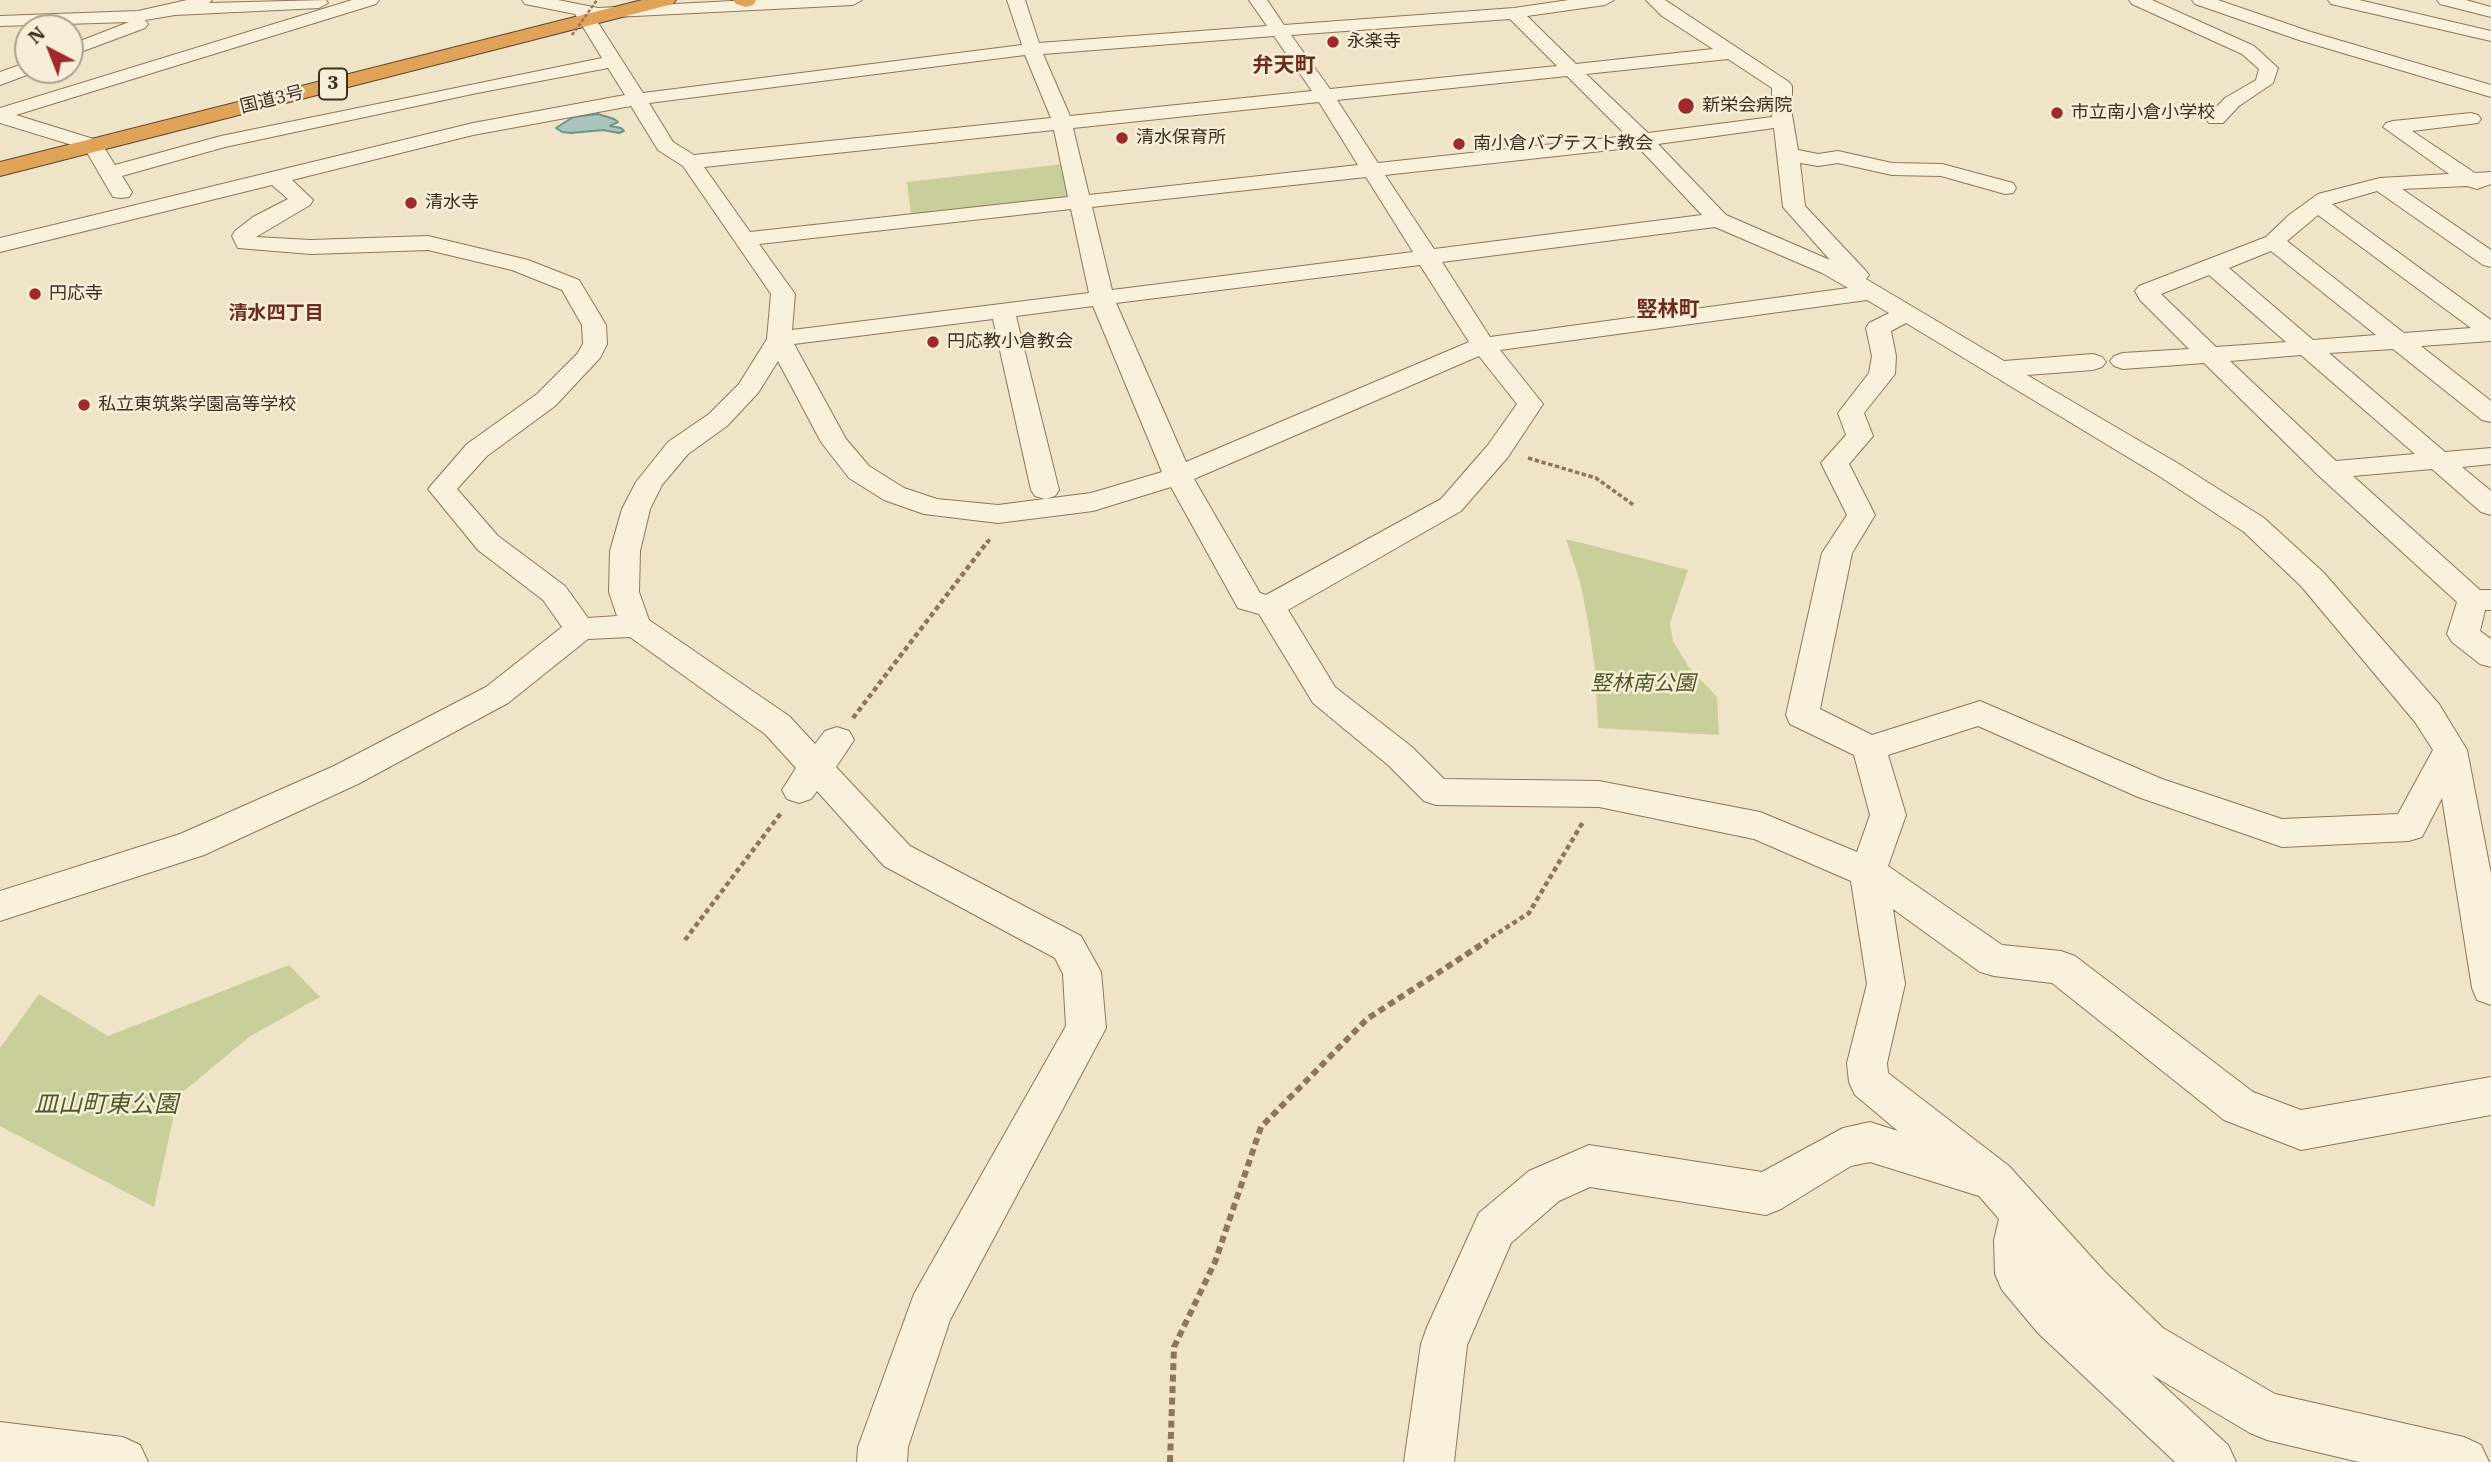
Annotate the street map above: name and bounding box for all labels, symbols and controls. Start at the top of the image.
north arrow [14,14,84,84]
text: N [23,21,50,49]
place label: 永楽寺 [1347,31,1401,53]
marker: 永楽寺 [1325,34,1341,50]
district label: 弁天町 [1253,53,1315,79]
road number: 3 [319,68,347,100]
street label: 国道3号 [238,82,306,118]
place label: 新栄会病院 [1702,95,1792,117]
marker: 新栄会病院 [1676,96,1696,116]
place label: 市立南小倉小学校 [2071,102,2215,124]
marker: 市立南小倉小学校 [2049,105,2065,121]
place label: 清水保育所 [1136,127,1226,149]
marker: 清水保育所 [1114,130,1130,146]
place label: 南小倉バプテスト教会 [1473,133,1653,155]
marker: 南小倉バプテスト教会 [1451,136,1467,152]
place label: 清水寺 [425,192,479,214]
marker: 清水寺 [403,195,419,211]
place label: 円応寺 [49,283,103,305]
marker: 円応寺 [27,286,43,302]
district label: 竪林町 [1637,297,1699,323]
district label: 清水四丁目 [229,303,323,325]
place label: 円応教小倉教会 [947,331,1073,353]
marker: 円応教小倉教会 [925,334,941,350]
place label: 私立東筑紫学園高等学校 [98,394,296,416]
marker: 私立東筑紫学園高等学校 [76,397,92,413]
park label: 竪林南公園 [1591,671,1695,697]
park label: 皿山町東公園 [34,1091,178,1119]

